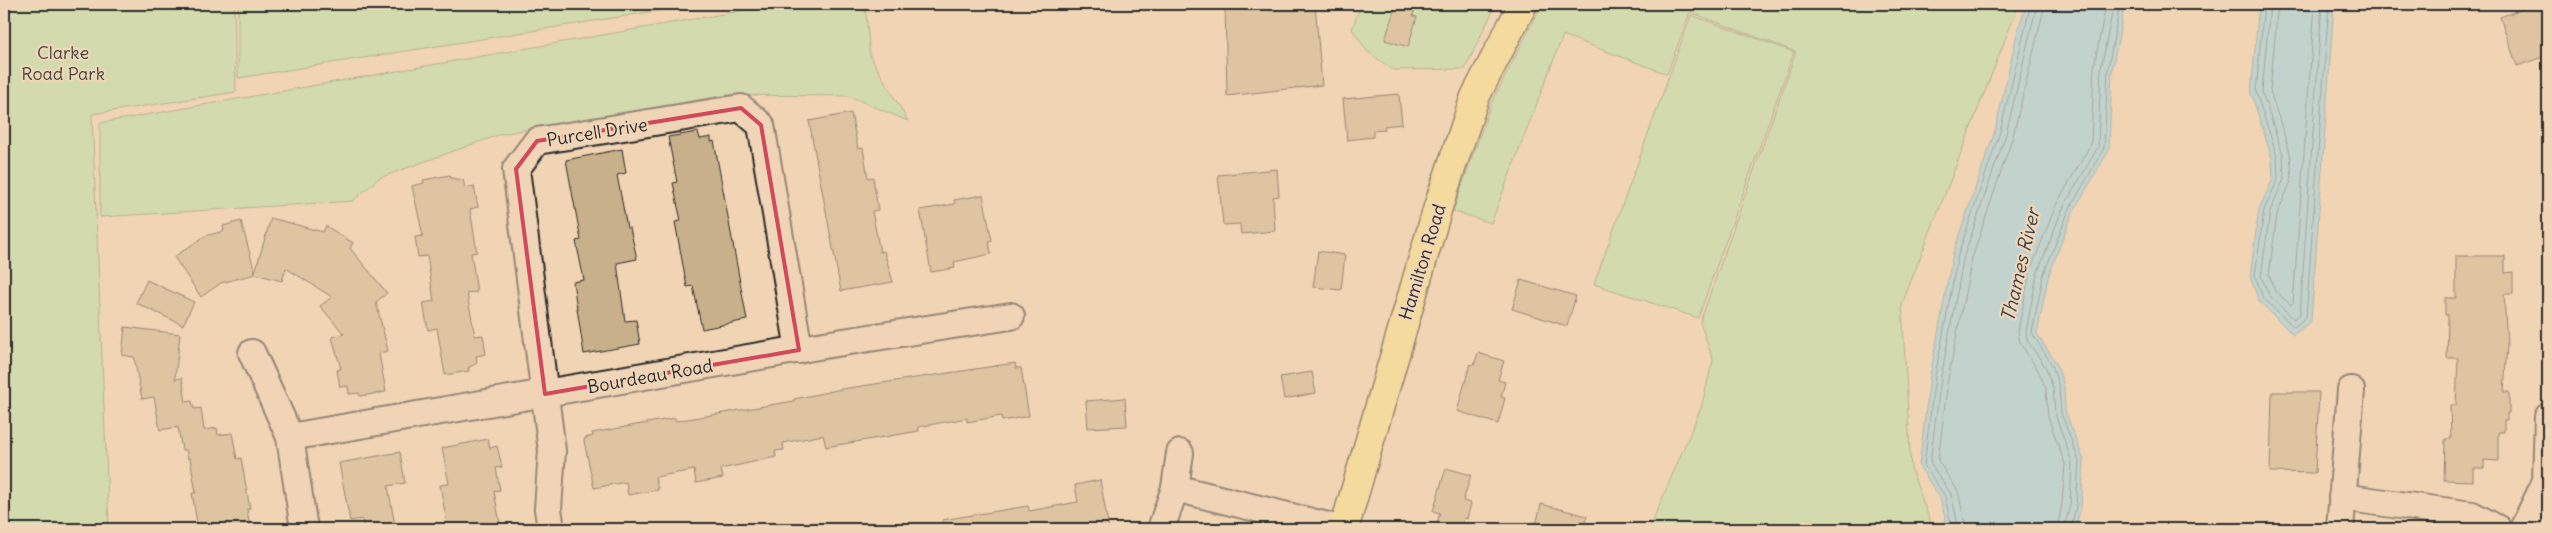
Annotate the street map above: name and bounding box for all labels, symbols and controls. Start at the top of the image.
park label: Clarke Road Park [21,41,105,85]
street label: Purcell Drive [545,113,649,151]
street label: Hamilton Road [1393,201,1451,323]
water label: Thames River [1995,204,2045,324]
street label: Bourdeau Road [585,354,715,398]

